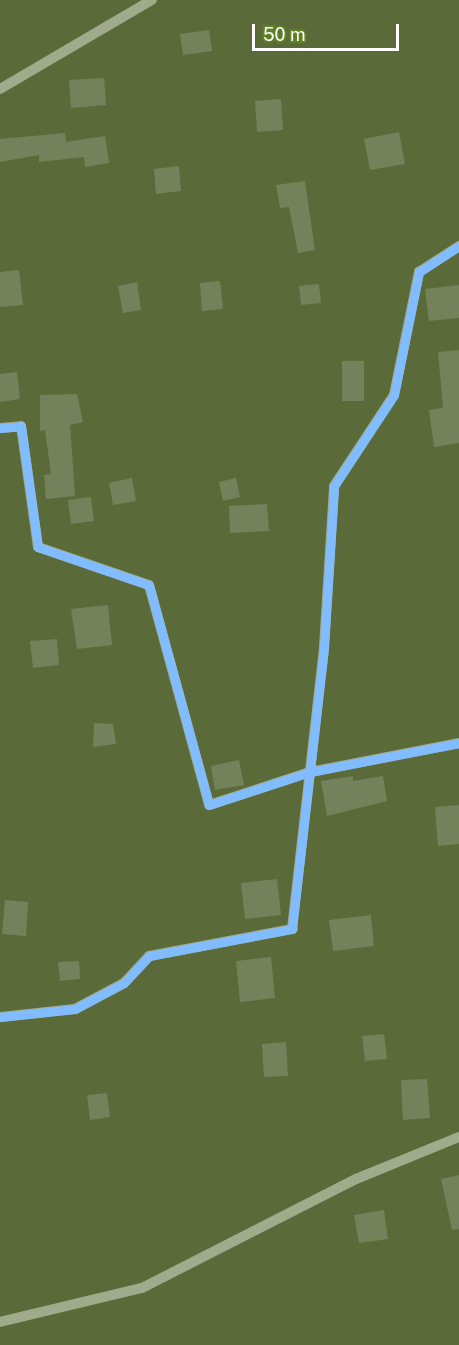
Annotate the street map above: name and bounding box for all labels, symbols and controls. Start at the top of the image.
scale bar [255,12,402,50]
text: 50 m [263,24,306,45]

